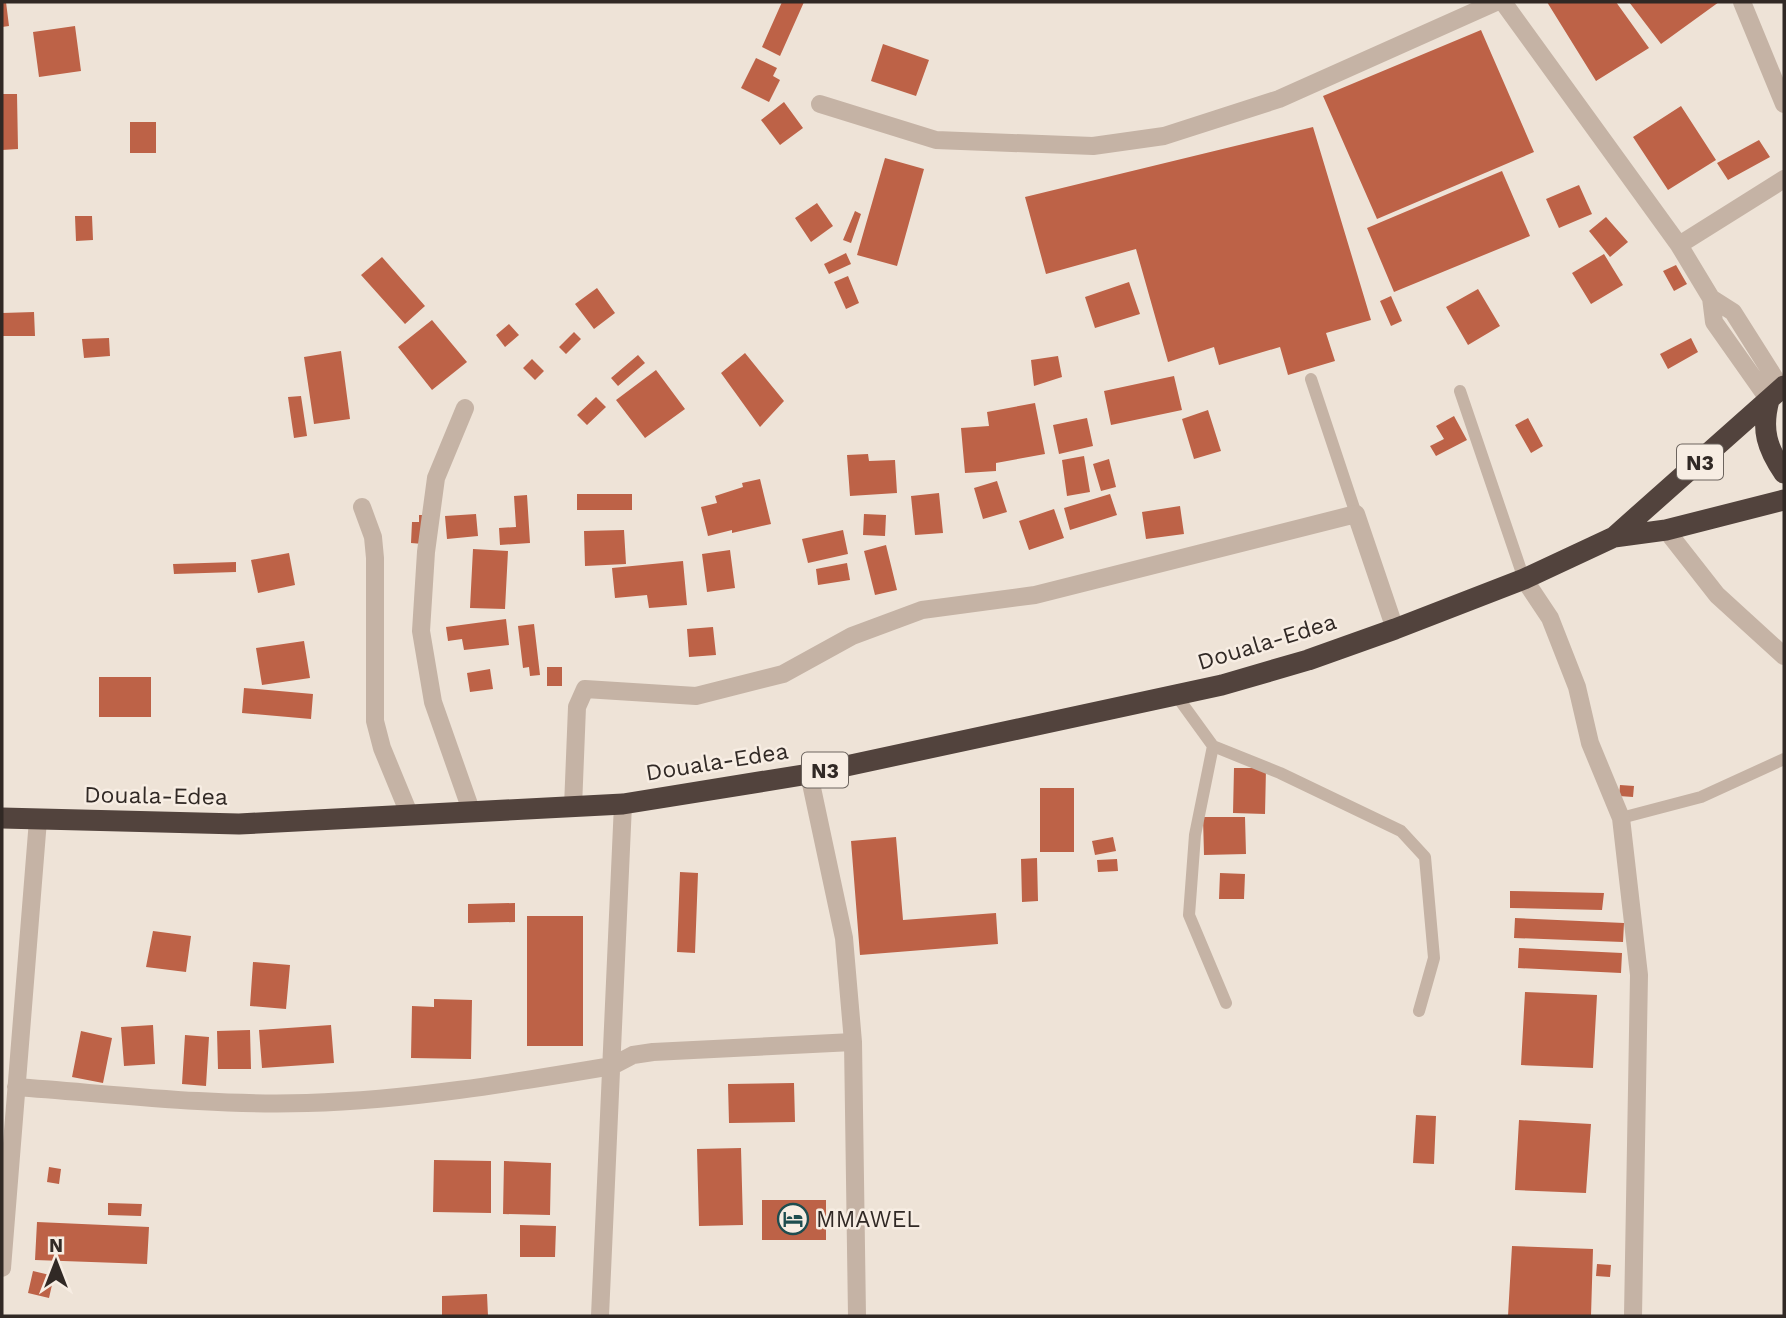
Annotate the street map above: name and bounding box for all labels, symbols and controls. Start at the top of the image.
road number: N3 [1677,444,1723,480]
street label: Douala-Edea [1194,608,1340,676]
street label: Douala-Edea [644,737,790,787]
road number: N3 [802,752,848,788]
street label: Douala-Edea [84,781,228,811]
hotel icon: MMAWEL [776,1202,810,1236]
place label: MMAWEL [816,1206,920,1233]
north arrow [21,1227,91,1297]
text: N [49,1234,63,1257]

